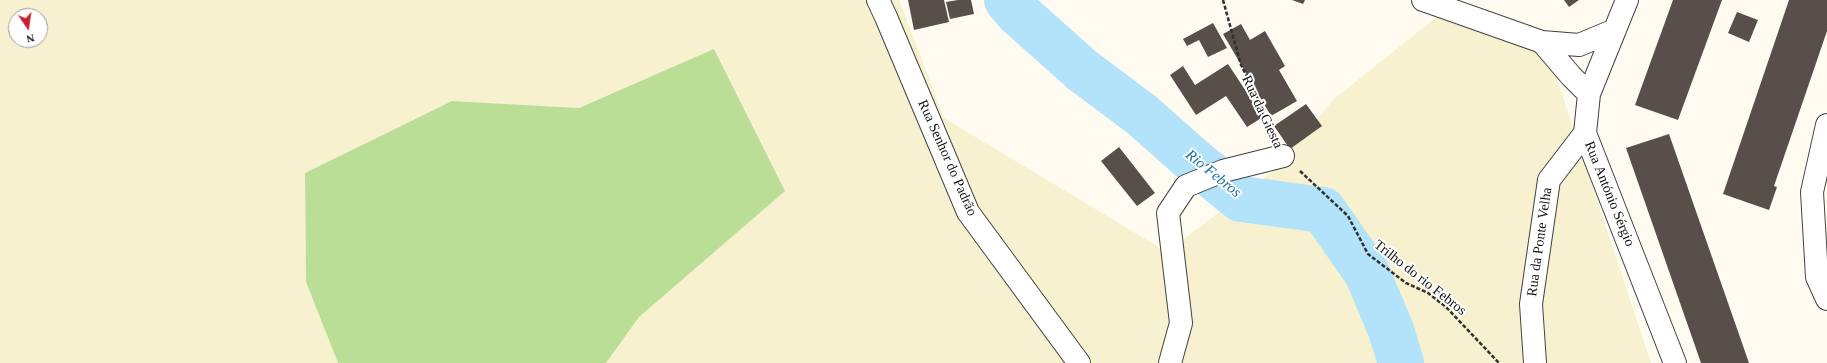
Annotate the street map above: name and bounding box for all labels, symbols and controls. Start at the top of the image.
north arrow [8,8,48,48]
text: N [25,32,36,45]
street label: Rua da Giesta [1238,73,1286,151]
street label: Rua Senhor do Padrão [914,97,980,219]
street label: Rua António Sérgio [1580,139,1638,249]
water label: Rio Febros [1181,146,1245,202]
street label: Rua da Ponte Velha [1524,186,1556,298]
street label: Trilho do rio Febros [1370,237,1470,319]

